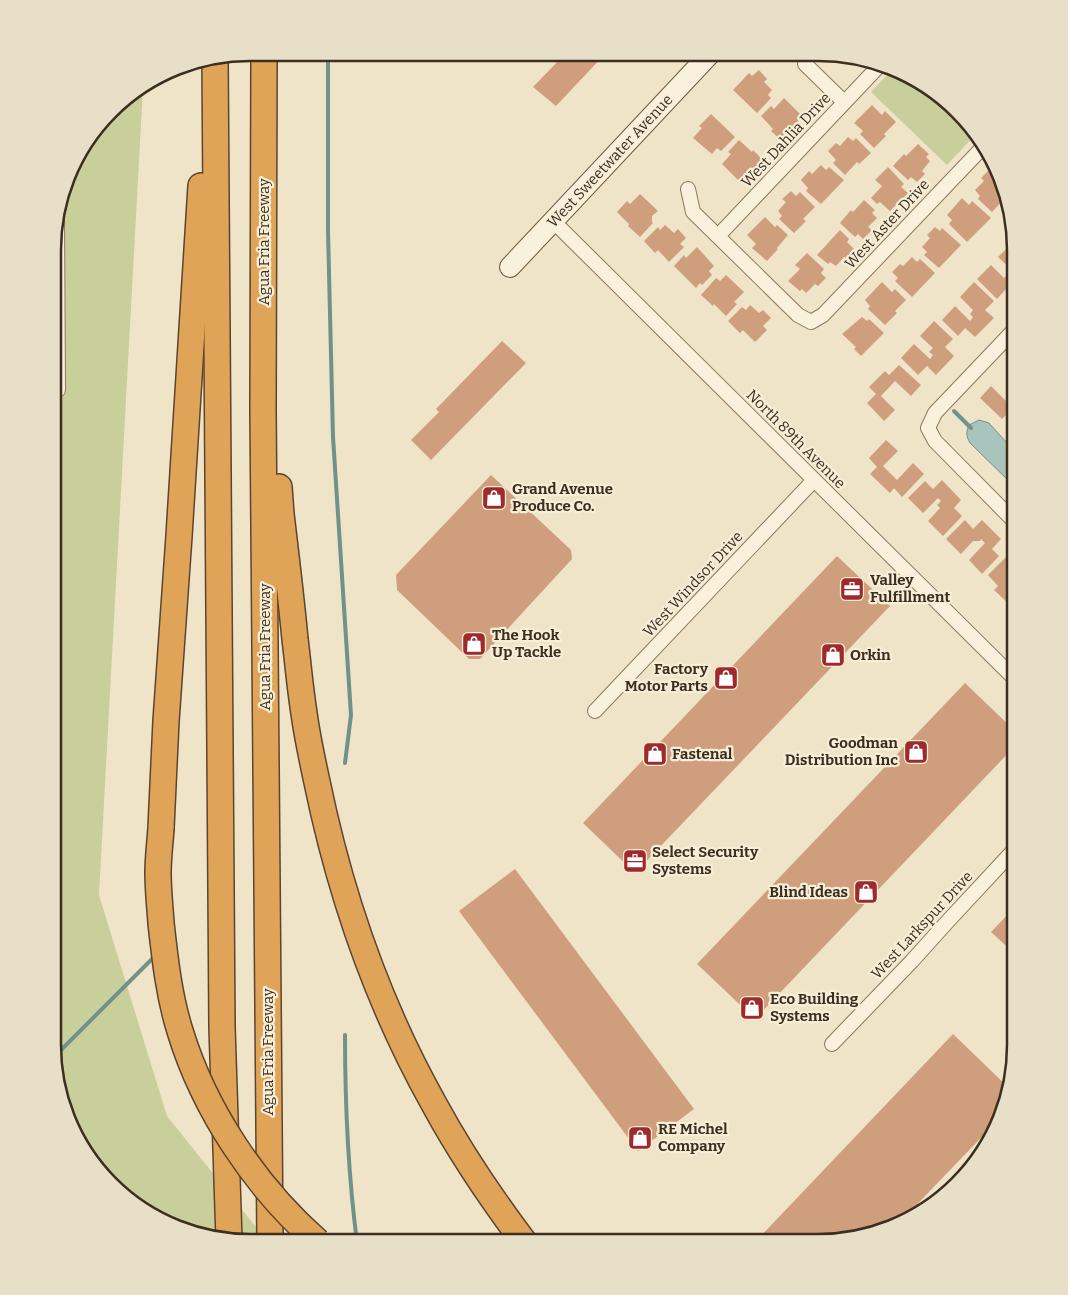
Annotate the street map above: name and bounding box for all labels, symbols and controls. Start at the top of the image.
street label: West Dahlia Drive [738,89,834,191]
street label: West Sweetwater Avenue [544,91,676,231]
street label: West Aster Drive [841,176,933,272]
street label: Agua Fria Freeway [255,178,273,306]
street label: North 89th Avenue [743,386,849,492]
place label: Grand Avenue Produce Co. [512,480,613,515]
shop icon: Grand Avenue Produce Co. [481,485,507,511]
street label: West Windsor Drive [639,527,747,641]
place label: Valley Fulfillment [870,571,950,606]
office icon: Valley Fulfillment [839,576,865,602]
street label: Agua Fria Freeway [256,583,274,711]
place label: The Hook Up Tackle [492,626,561,661]
shop icon: The Hook Up Tackle [461,631,487,657]
shop icon: Orkin [820,642,846,668]
place label: Orkin [850,646,891,664]
place label: Factory Motor Parts [625,660,709,695]
shop icon: Factory Motor Parts [713,665,739,691]
place label: Goodman Distribution Inc [785,734,898,769]
shop icon: Goodman Distribution Inc [903,739,929,765]
shop icon: Fastenal [642,741,668,767]
place label: Fastenal [672,745,733,763]
place label: Select Security Systems [652,843,759,878]
office icon: Select Security Systems [622,848,648,874]
street label: West Larkspur Drive [867,867,977,983]
shop icon: Blind Ideas [853,879,879,905]
place label: Blind Ideas [769,883,848,901]
street label: Agua Fria Freeway [259,988,277,1116]
place label: Eco Building Systems [770,990,859,1025]
shop icon: Eco Building Systems [739,995,765,1021]
place label: RE Michel Company [658,1120,728,1155]
shop icon: RE Michel Company [627,1125,653,1151]

